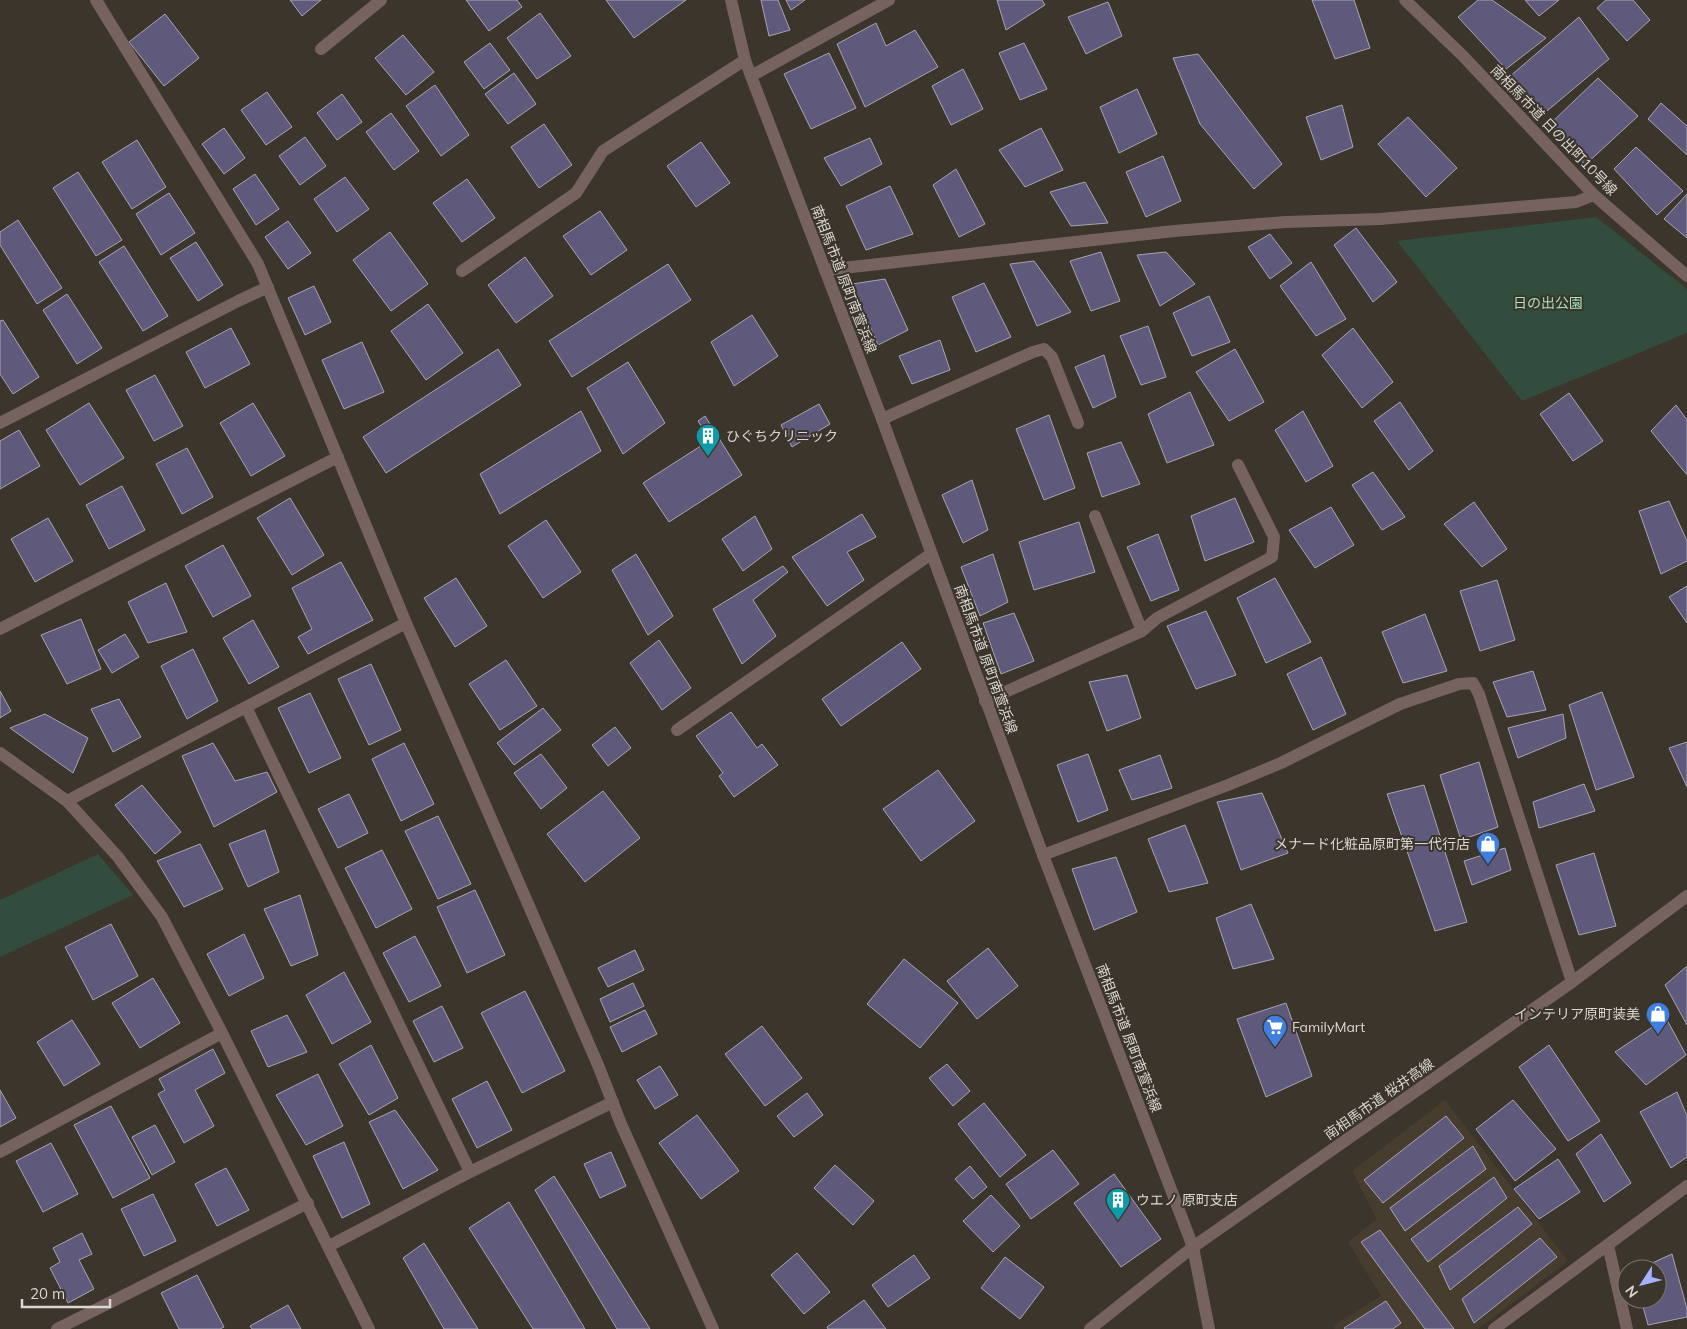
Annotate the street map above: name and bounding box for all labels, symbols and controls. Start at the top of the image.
street label: 南相馬市道 日の出町10号線 [1487,61,1621,199]
street label: 南相馬市道 原町南萱浜線 [807,202,881,356]
park label: 日の出公園 [1513,294,1583,312]
building icon: ひぐちクリニック [695,423,721,457]
place label: ひぐちクリニック [726,427,838,445]
street label: 南相馬市道 原町南萱浜線 [951,582,1021,736]
shop icon: メナード化粧品原町第一代行店 [1475,831,1501,865]
place label: メナード化粧品原町第一代行店 [1274,835,1470,853]
street label: 南相馬市道 原町南萱浜線 [1092,961,1166,1115]
shop icon: インテリア原町装美 [1645,1001,1671,1035]
place label: インテリア原町装美 [1514,1005,1640,1023]
supermarket icon: FamilyMart [1262,1014,1288,1048]
place label: FamilyMart [1292,1018,1365,1036]
street label: 南相馬市道 桜井高線 [1321,1054,1437,1144]
building icon: ウエノ 原町支店 [1105,1187,1131,1221]
place label: ウエノ 原町支店 [1136,1191,1238,1209]
north arrow [1617,1259,1667,1309]
scale bar [22,1276,110,1308]
text: N [1621,1282,1642,1301]
text: 20 m [30,1284,65,1303]

